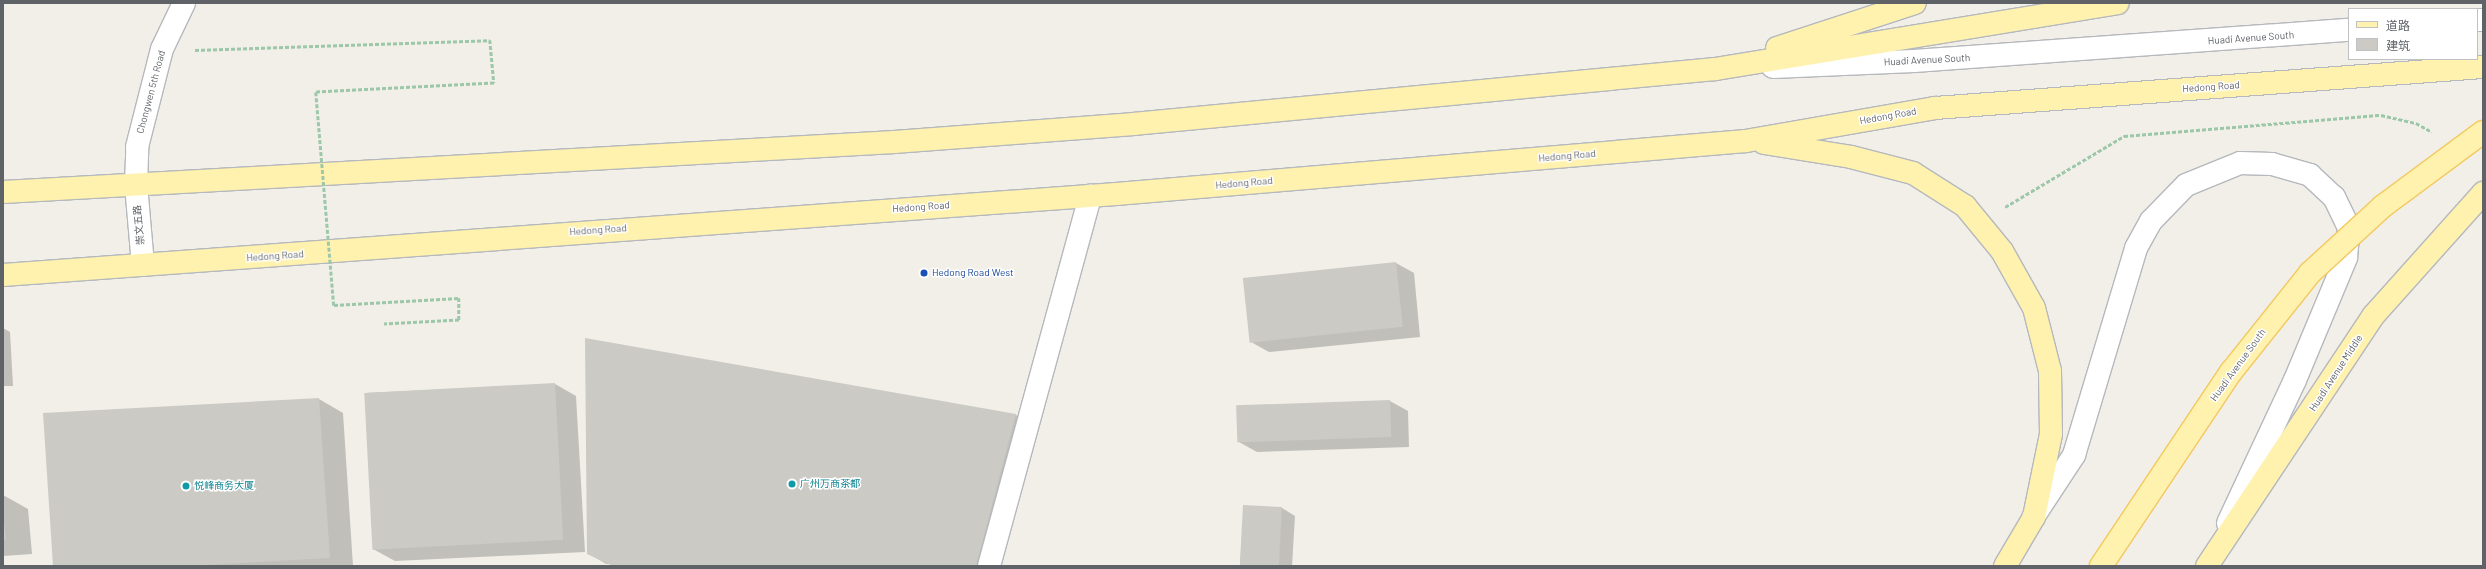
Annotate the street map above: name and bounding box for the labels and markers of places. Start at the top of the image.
place label: Hedong Road West [932,267,1014,279]
marker: Hedong Road West [919,268,929,278]
place label: 广州万商茶都 [800,478,860,490]
marker: 广州万商茶都 [787,479,797,489]
place label: 悦峰商务大厦 [194,480,254,492]
marker: 悦峰商务大厦 [181,481,191,491]

